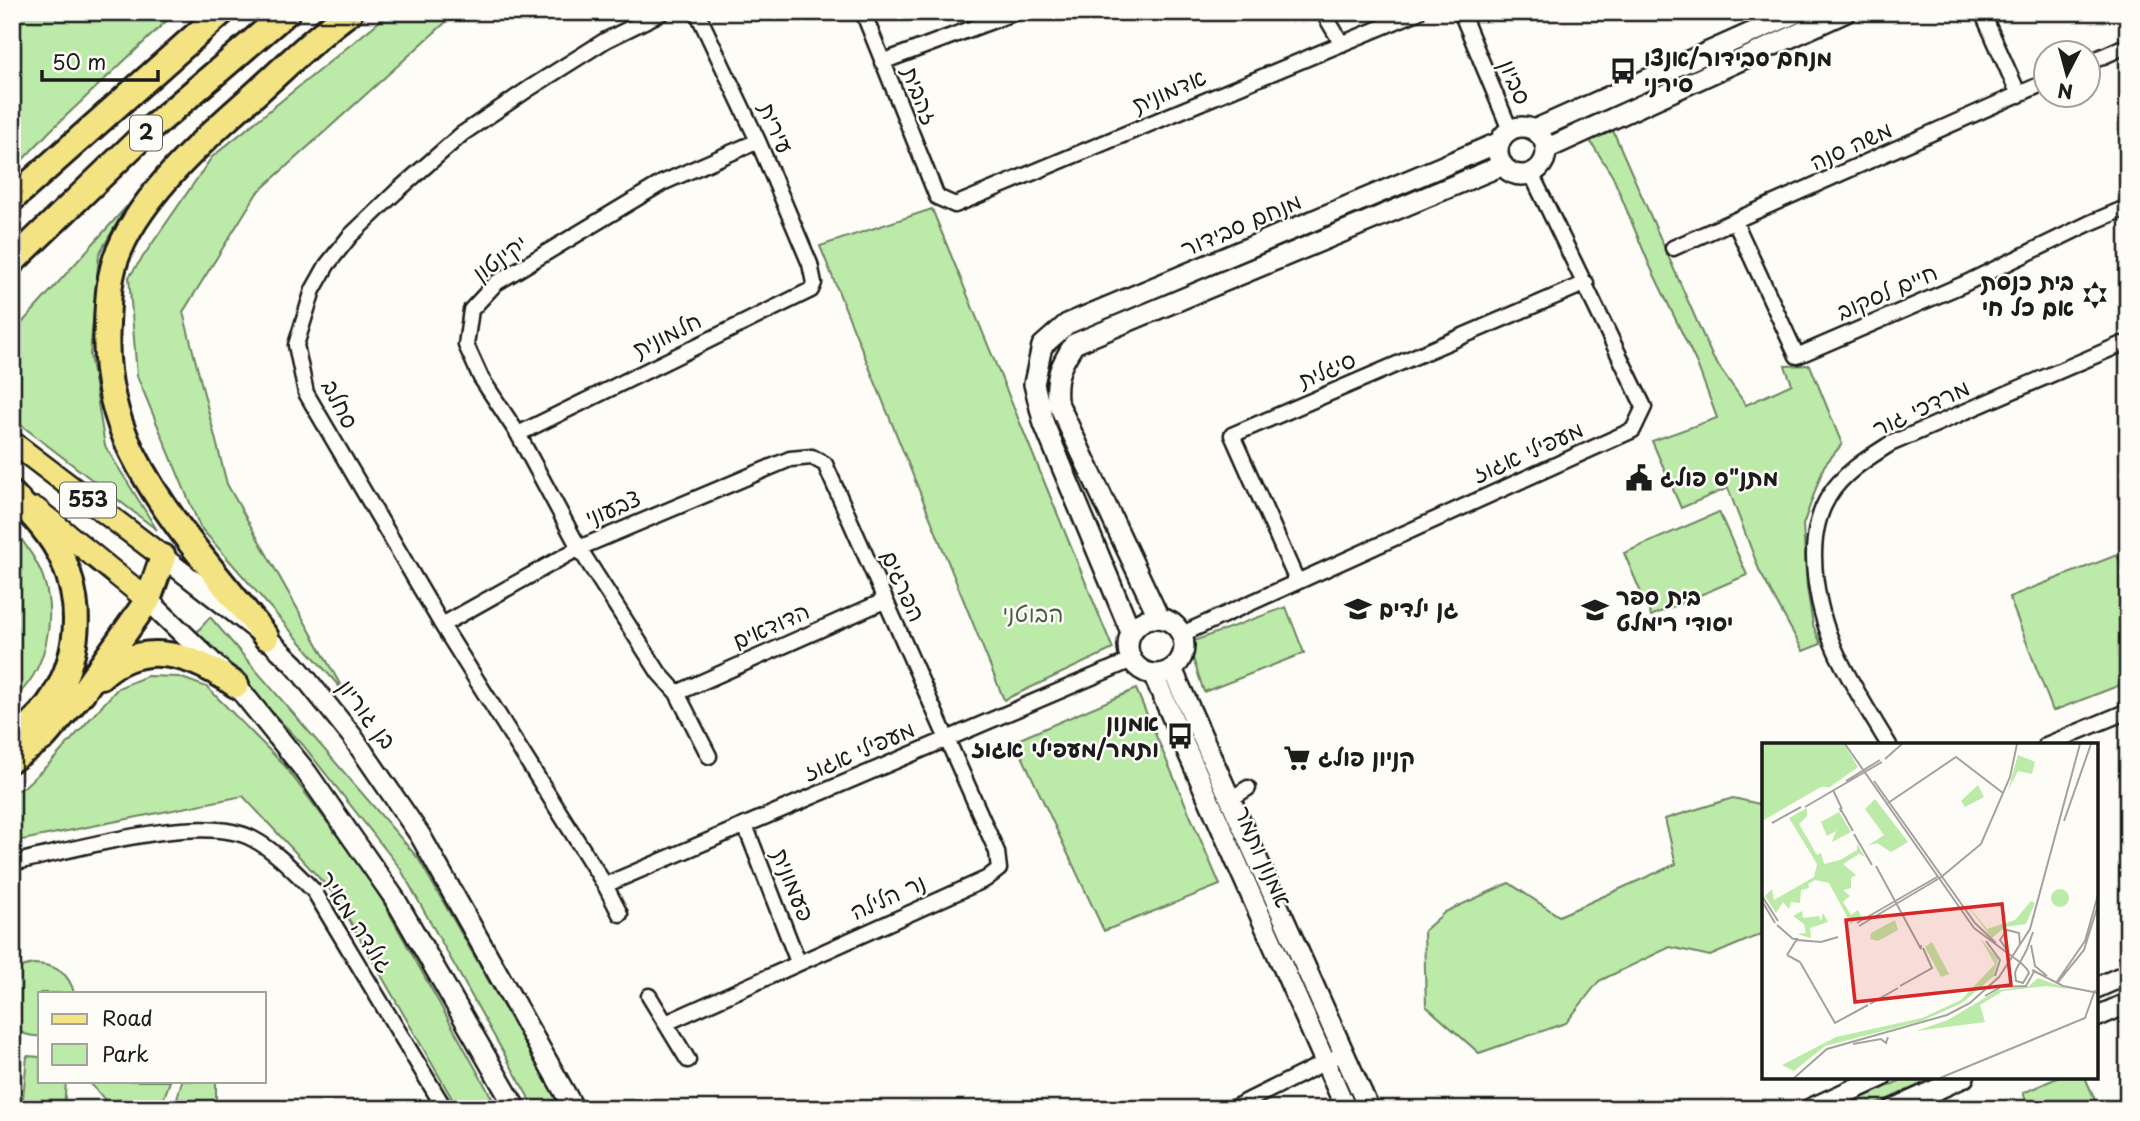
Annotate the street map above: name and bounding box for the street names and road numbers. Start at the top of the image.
street label: סביון [1491,53,1542,110]
street label: אדמונית [1126,58,1211,121]
street label: זהבית [893,60,949,130]
street label: עירית [750,95,804,159]
street label: משה סנה [1804,111,1897,178]
road number: 2 [130,116,162,150]
street label: מנחם סבידור [1174,182,1306,265]
street label: יקינטון [464,225,534,289]
street label: חיים לסקוב [1830,254,1942,328]
street label: חלמונית [626,302,707,365]
street label: סיגלית [1291,341,1361,397]
street label: מרדכי גור [1866,369,1975,445]
street label: סחלב [314,372,369,434]
street label: מעפילי אגוז [1466,411,1588,491]
street label: צבעוני [579,479,646,534]
road number: 553 [60,482,116,518]
street label: הפרגים [873,544,936,627]
street label: הדודאים [726,592,815,657]
street label: בן גוריון [330,671,406,756]
street label: מעפילי אגוז [797,710,920,789]
street label: אמנון ותמר [1226,800,1302,913]
street label: פעמונית [764,843,825,926]
street label: גולדה מאיר [311,863,403,979]
street label: נר הלילה [844,863,931,928]

